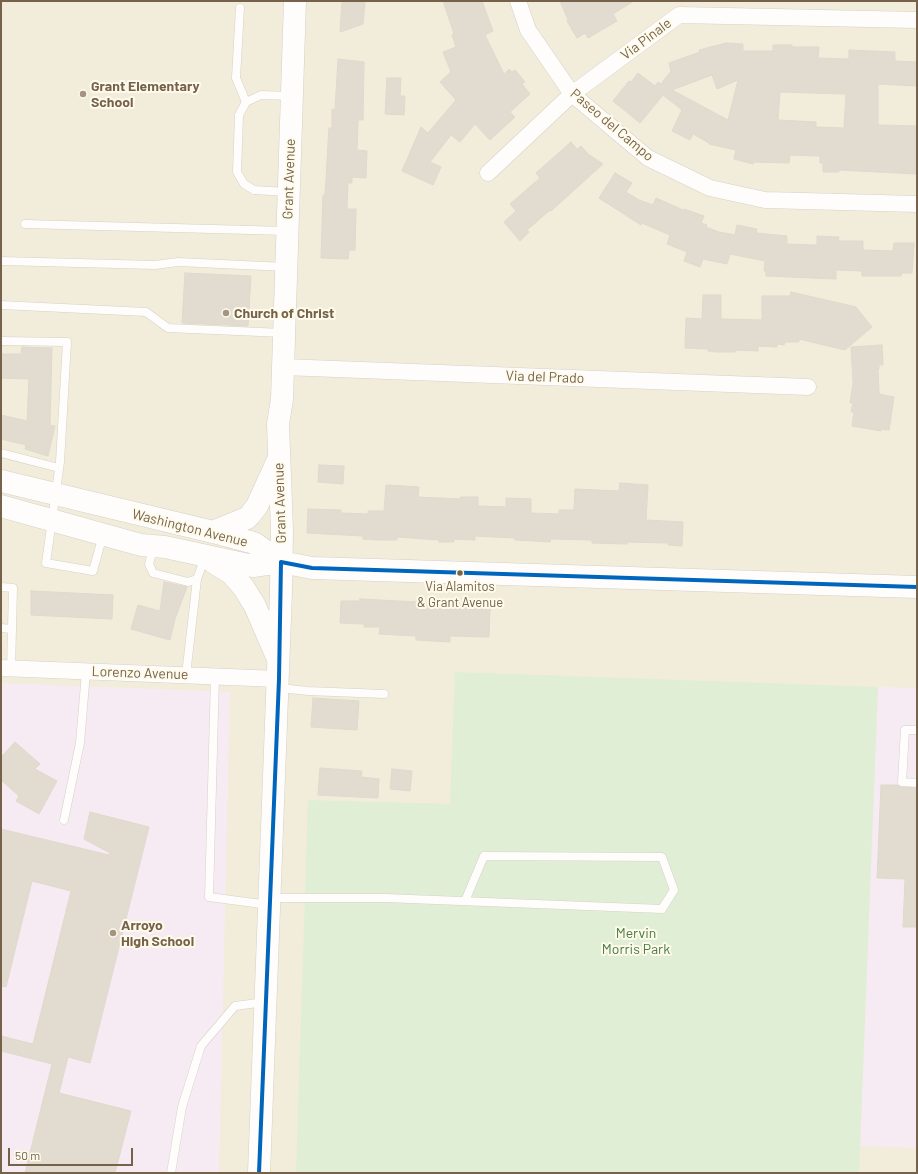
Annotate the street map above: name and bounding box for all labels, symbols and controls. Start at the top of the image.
street label: Via Pinale [617,15,675,63]
place label: Grant Elementary School [91,78,199,110]
street label: Paseo del Campo [567,85,657,165]
marker: Grant Elementary School [78,89,88,99]
street label: Grant Avenue [279,138,299,220]
place label: Church of Christ [234,305,334,321]
marker: Church of Christ [221,308,231,318]
street label: Via del Prado [505,367,585,387]
street label: Grant Avenue [270,462,290,544]
street label: Washington Avenue [130,505,250,551]
marker: Via Alamitos & Grant Avenue [455,568,465,578]
place label: Via Alamitos & Grant Avenue [417,579,503,610]
street label: Lorenzo Avenue [91,663,189,683]
place label: Arroyo High School [121,917,194,950]
park label: Mervin Morris Park [602,925,670,958]
marker: Arroyo High School [108,928,118,938]
scale bar [10,1140,135,1166]
text: 50 m [15,1148,40,1162]

